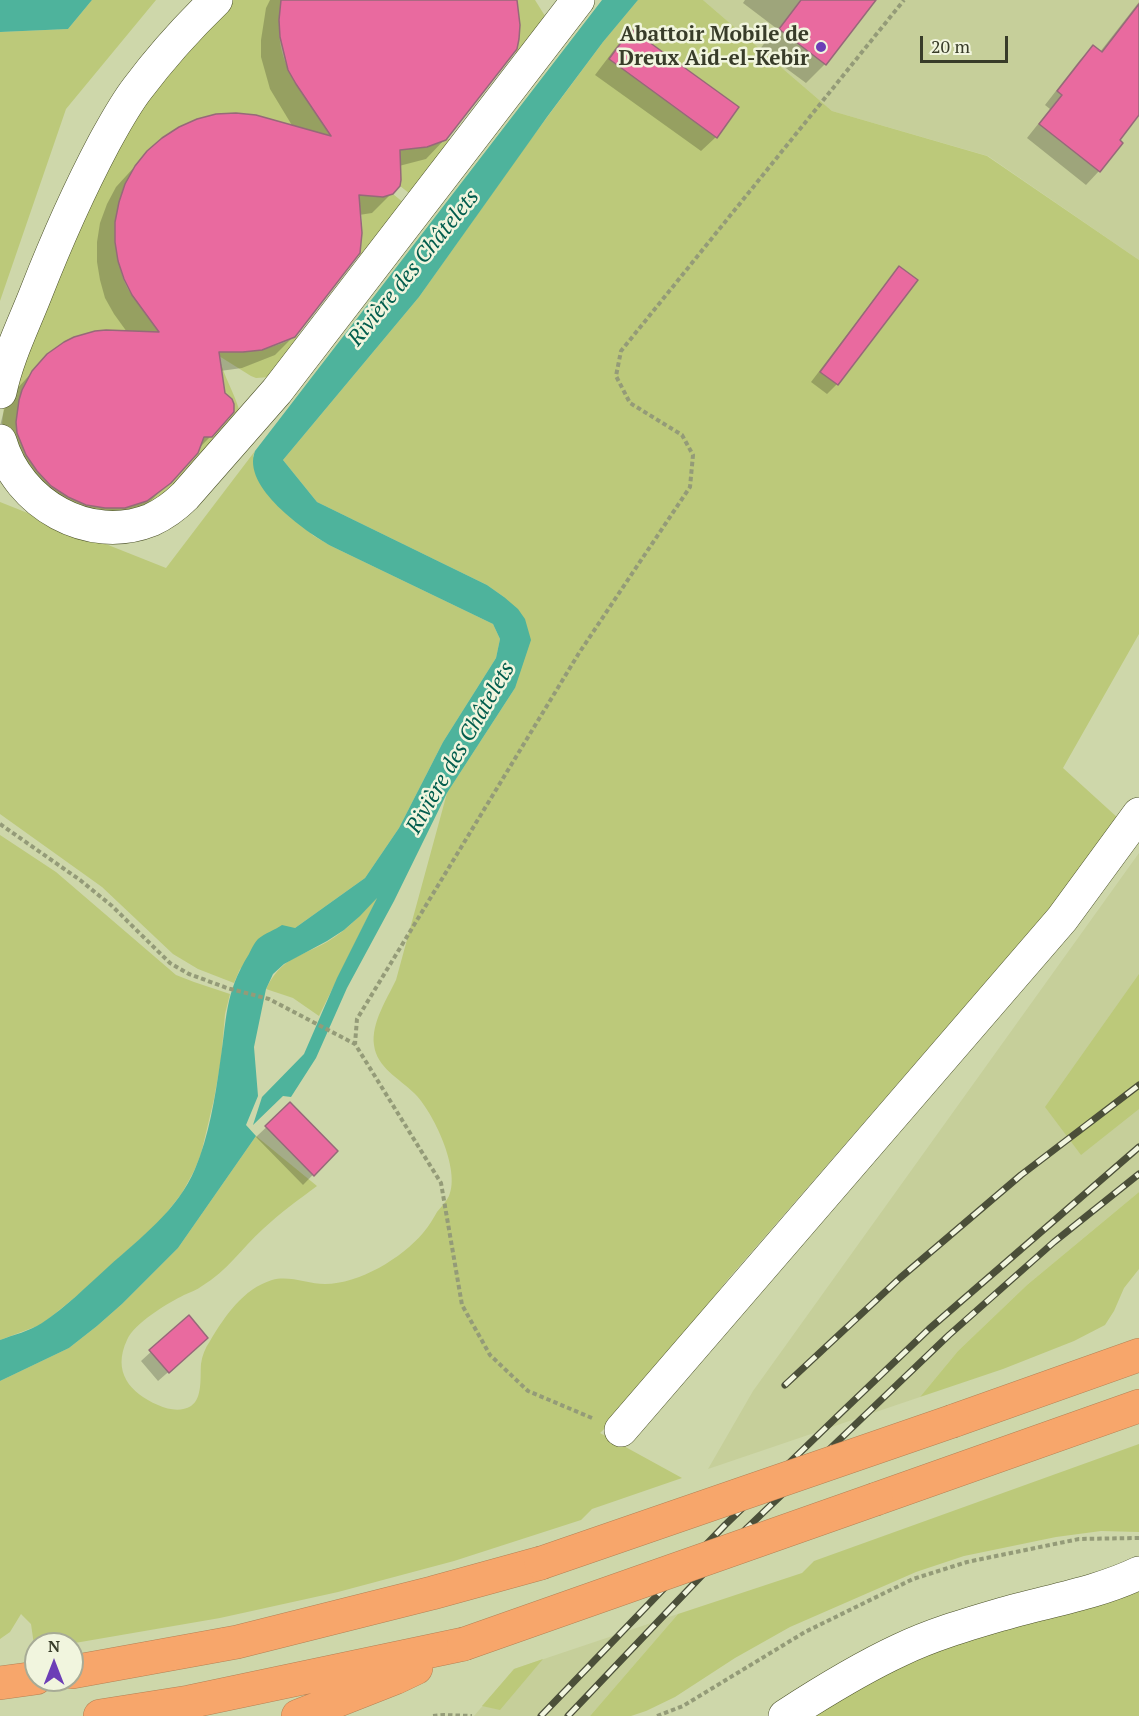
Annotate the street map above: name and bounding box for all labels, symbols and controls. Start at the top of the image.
place label: Abattoir Mobile de Dreux Aid-el-Kebir [619,22,809,72]
scale bar [923,24,1012,62]
text: 20 m [931,34,970,58]
marker: Abattoir Mobile de Dreux Aid-el-Kebir [814,40,828,54]
water label: Rivière des Châtelets [343,184,485,352]
water label: Rivière des Châtelets [401,658,521,838]
north arrow [24,1632,84,1692]
text: N [48,1635,60,1657]

